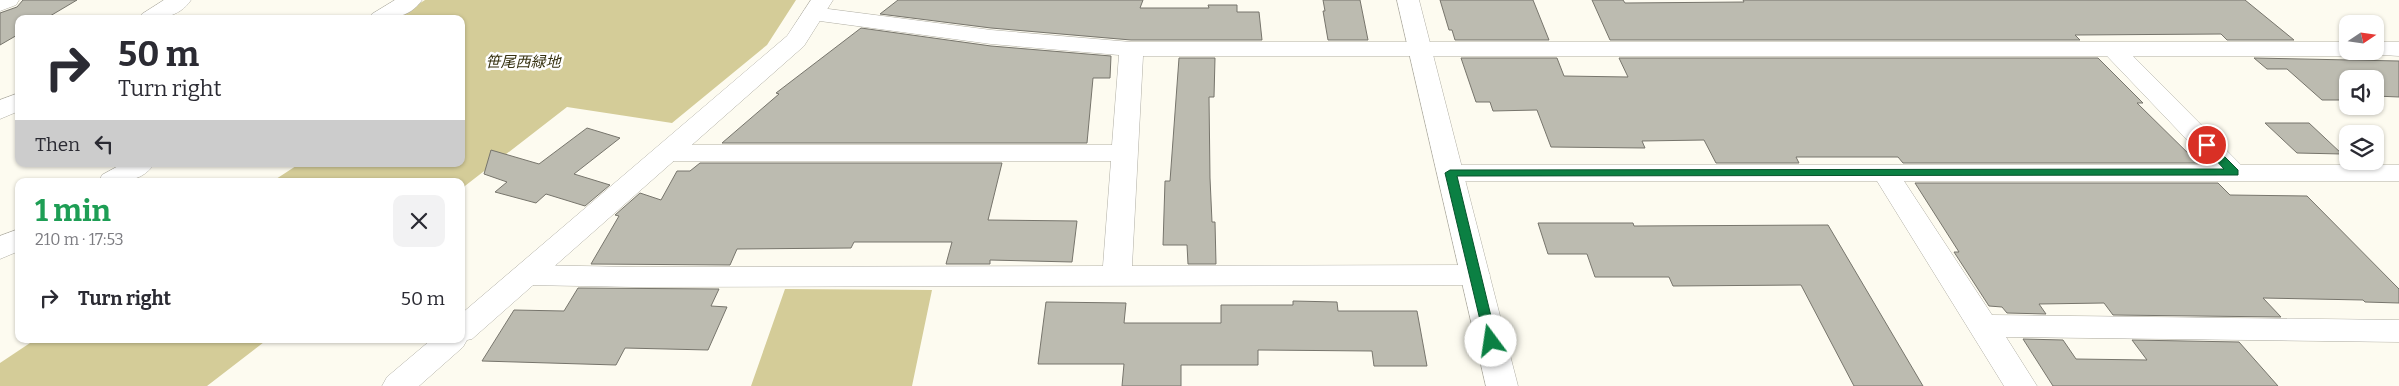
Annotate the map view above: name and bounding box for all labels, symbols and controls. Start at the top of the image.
north arrow [2339,15,2384,60]
map controls [2339,15,2384,170]
text: 50 m [118,33,199,75]
icon: right [35,35,100,100]
park label: 笹尾西緑地 [485,53,562,71]
button: sound [2339,70,2384,115]
text: Turn right [118,75,221,102]
pin [2186,124,2228,166]
button: layers [2339,125,2384,170]
icon: left [90,130,118,158]
icon: arrive [2193,131,2221,159]
text: Then [35,133,80,156]
text: 1 min [35,193,111,229]
button: close [393,195,445,247]
text: 210 m · 17:53 [35,230,124,249]
icon: right [35,284,63,312]
text: Turn right [78,287,171,310]
text: 50 m [401,287,445,310]
position arrow [1464,314,1516,366]

